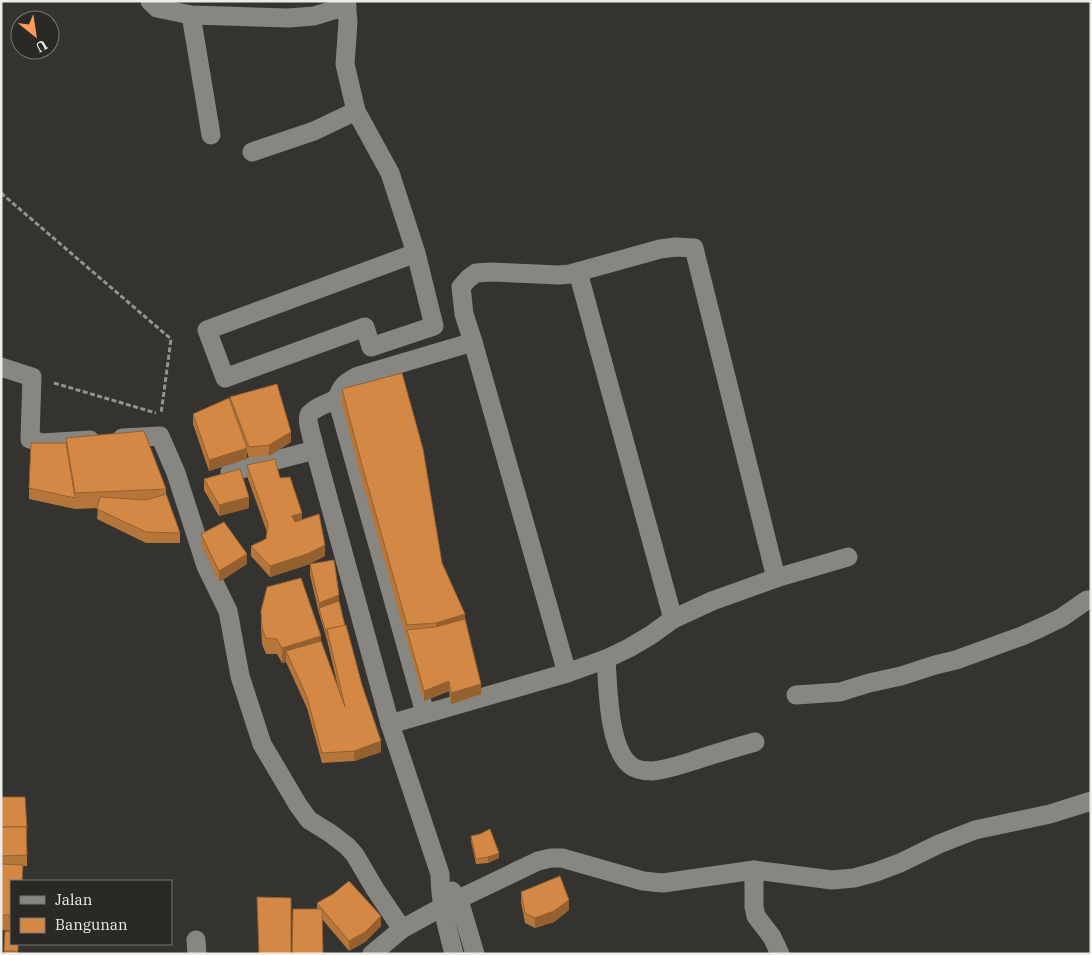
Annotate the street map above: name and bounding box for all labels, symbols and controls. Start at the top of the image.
north arrow [10,10,60,60]
text: U [32,36,51,57]
legend [10,880,172,945]
text: Jalan [55,890,93,909]
text: Bangunan [55,915,128,934]

